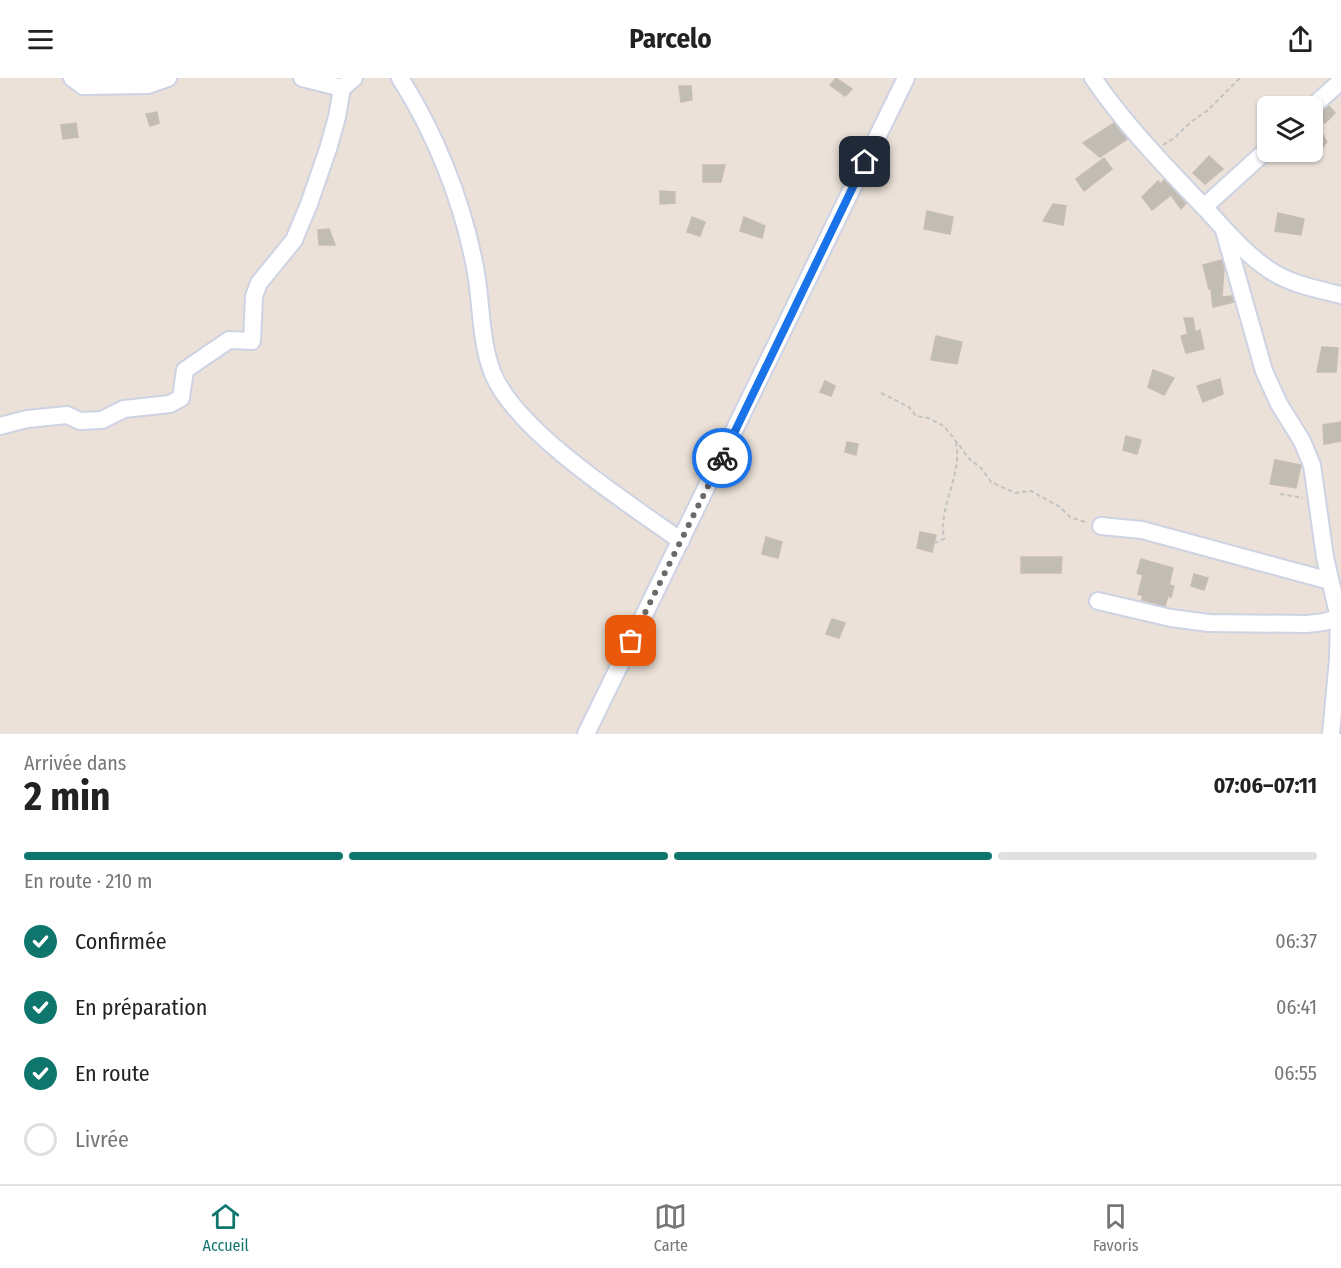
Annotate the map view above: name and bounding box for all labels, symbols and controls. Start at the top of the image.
icon: menu [24,23,57,56]
text: Parcelo [629,23,712,55]
icon: share [1284,23,1317,56]
map controls [1257,96,1323,162]
button: layers [1257,96,1323,162]
pin [839,136,890,187]
icon: home [848,145,881,178]
courier [692,428,752,488]
icon: bike [706,442,739,475]
pin [605,615,656,666]
icon: bag [614,624,647,657]
text: Arrivée dans [24,751,126,775]
text: 07:06–07:11 [1214,772,1317,799]
text: 2 min [24,774,110,820]
text: En route · 210 m [24,869,152,893]
icon: check [24,925,57,958]
text: Confirmée [75,928,167,955]
text: 06:37 [1275,929,1317,953]
icon: check [24,991,57,1024]
text: En préparation [75,994,207,1021]
text: 06:41 [1276,995,1317,1019]
icon: check [24,1057,57,1090]
text: En route [75,1060,150,1087]
text: 06:55 [1274,1061,1317,1085]
text: Livrée [75,1126,129,1153]
tab: Accueil [202,1200,249,1255]
tab: Carte [654,1200,688,1255]
tab: Favoris [1093,1200,1139,1255]

